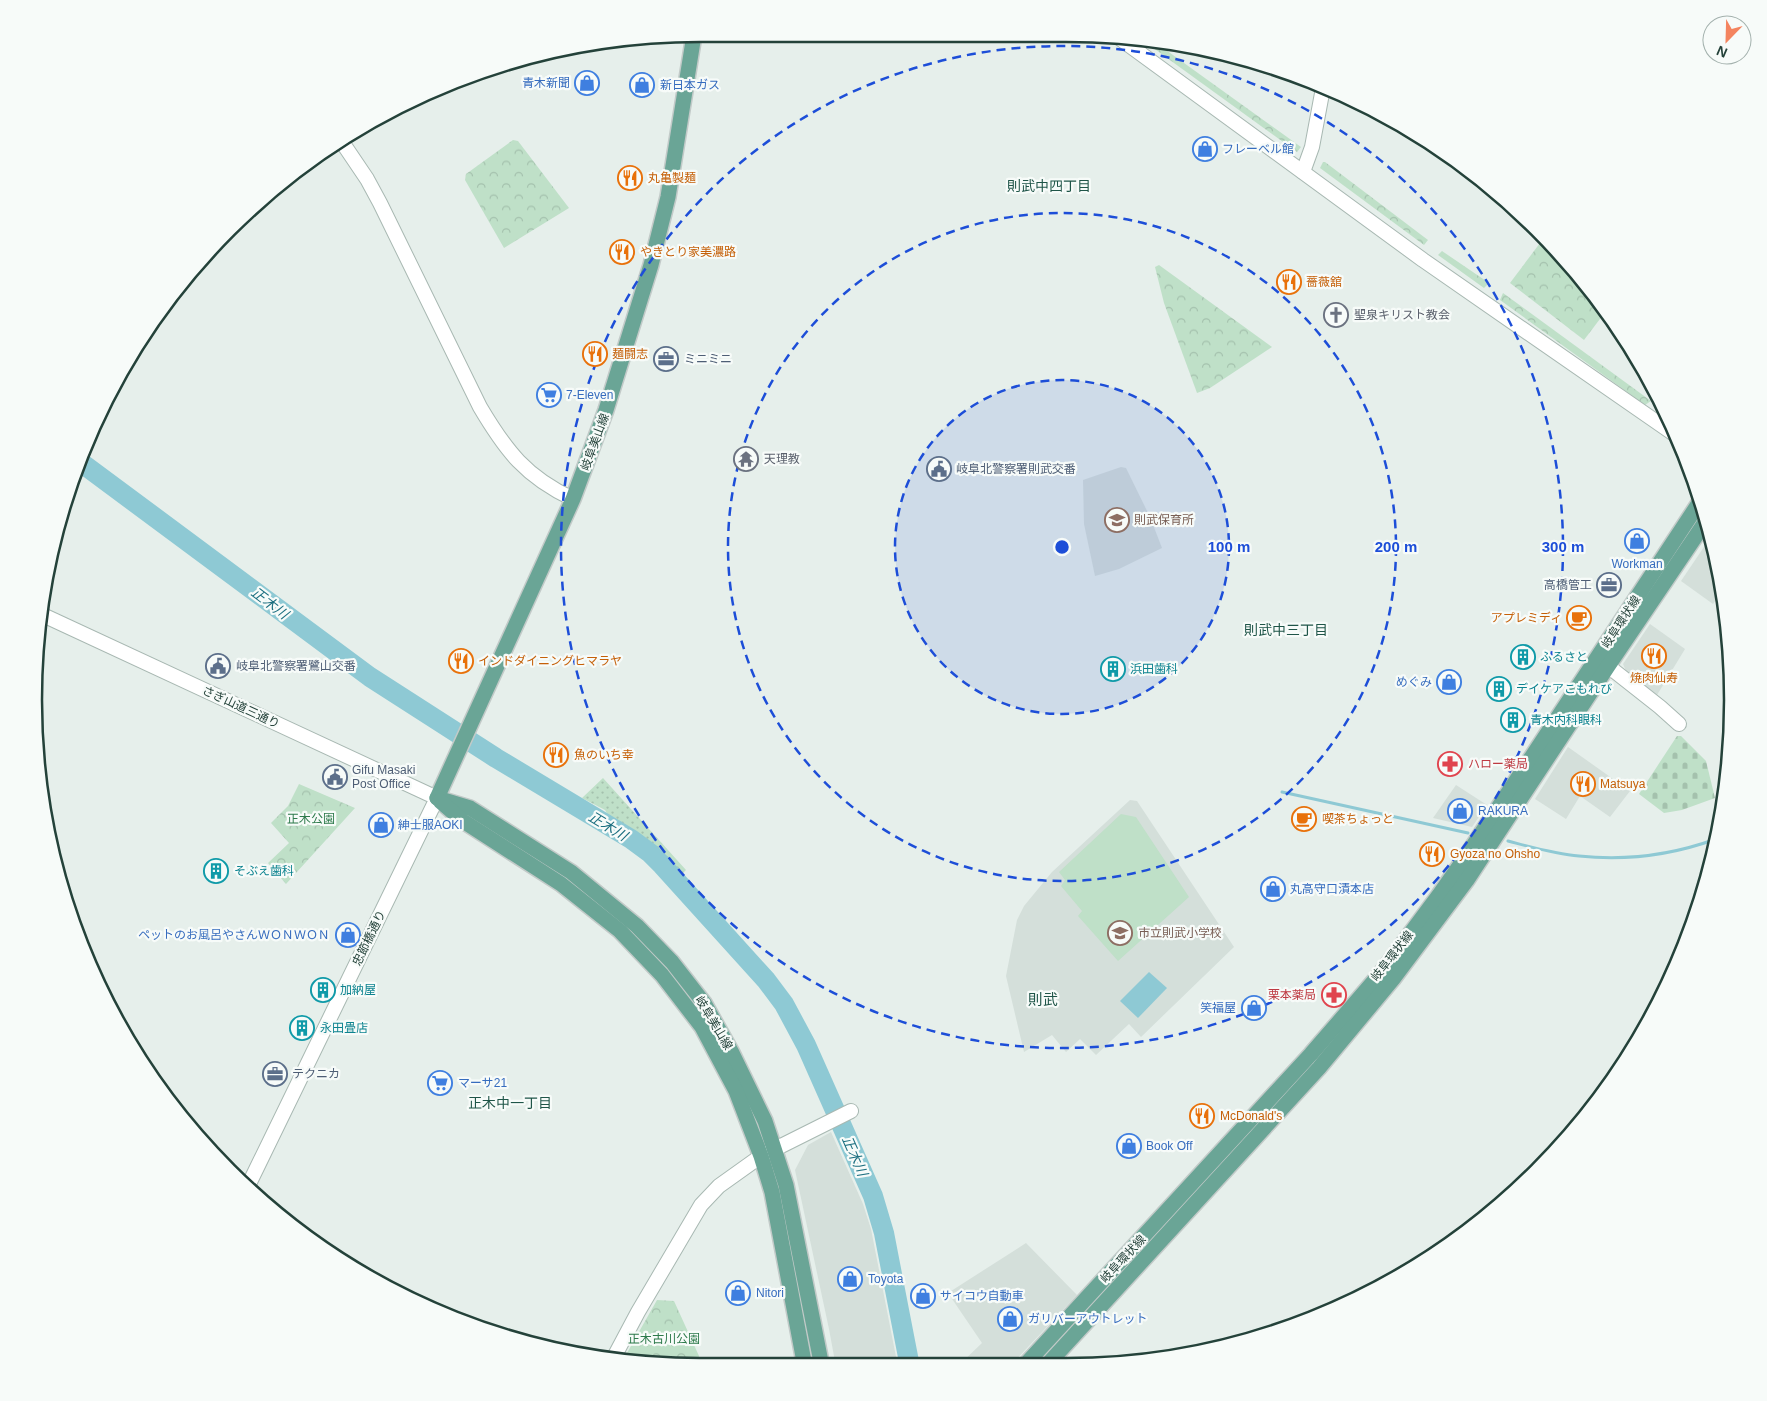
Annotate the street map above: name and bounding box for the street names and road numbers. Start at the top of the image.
street label: 岐阜美山線 [578,411,612,473]
street label: 岐阜環状線 [1599,593,1643,651]
street label: さぎ山道三通り [200,683,282,731]
street label: 忠節橋通り [350,908,388,968]
street label: 岐阜環状線 [1368,928,1416,984]
street label: 岐阜美山線 [693,994,735,1052]
street label: 岐阜環状線 [1097,1232,1149,1286]

